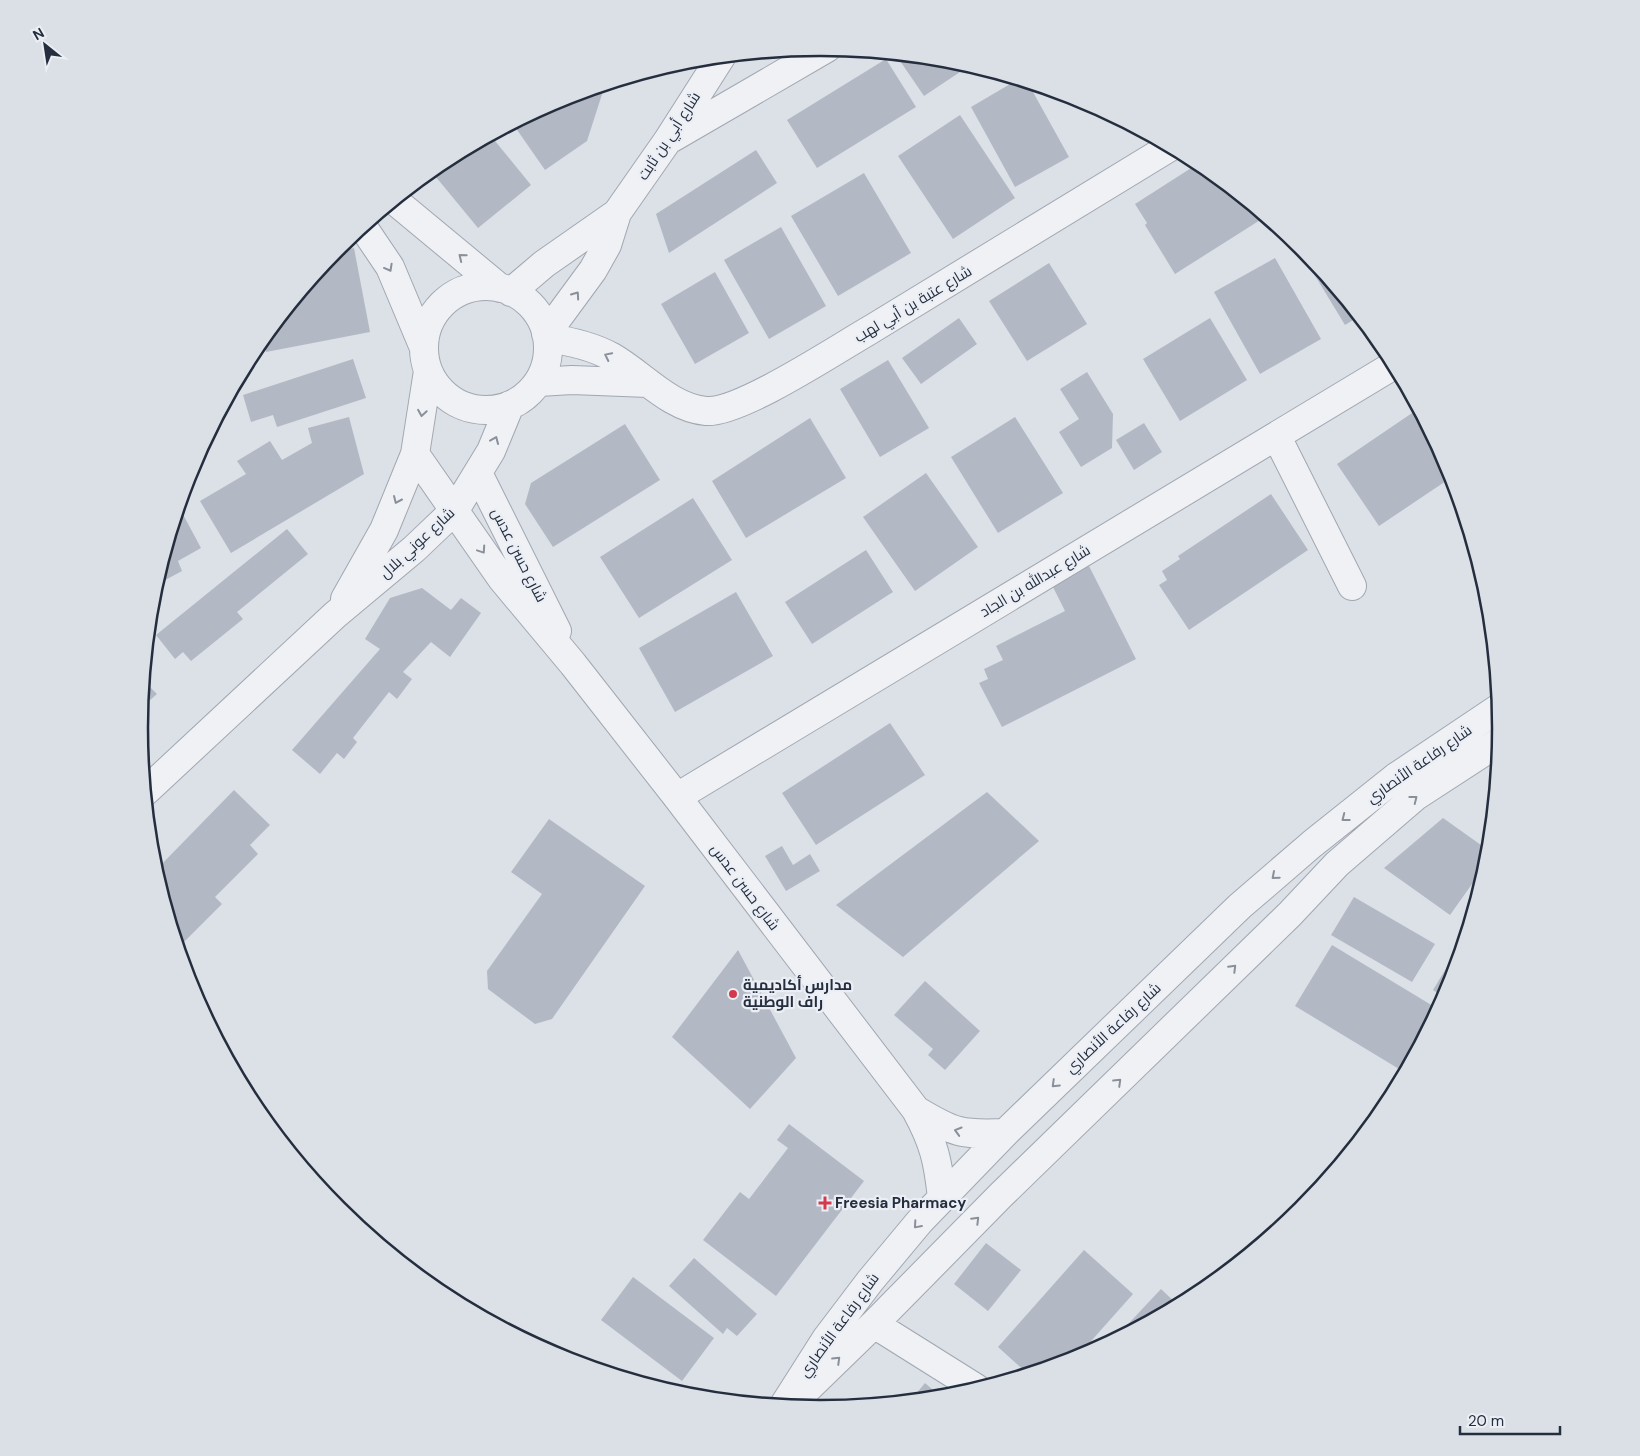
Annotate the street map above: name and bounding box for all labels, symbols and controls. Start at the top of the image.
north arrow [20,20,70,70]
text: N [30,23,47,44]
street label: شارع أبي بن ثابت [633,88,707,185]
one-way arrow [459,254,468,262]
street label: شارع عتبة بن أبي لهب [851,261,976,349]
one-way arrow [383,262,393,271]
one-way arrow [570,292,579,301]
one-way arrow [604,352,613,362]
one-way arrow [417,408,427,417]
one-way arrow [489,436,500,445]
one-way arrow [393,495,404,504]
street label: شارع عوني بلال [375,503,460,584]
street label: شارع حسن عدس [486,504,551,606]
street label: شارع عبدالله بن الجاد [976,540,1094,623]
one-way arrow [476,544,485,554]
street label: شارع رفاعة الأنصاري [1362,720,1477,809]
one-way arrow [1408,796,1417,804]
one-way arrow [1342,812,1351,820]
street label: شارع حسن عدس [705,840,784,935]
one-way arrow [1272,870,1281,878]
one-way arrow [1228,965,1237,974]
place label: مدارس أكاديمية راف الوطنية [743,975,852,1012]
street label: شارع رفاعة الأنصاري [1061,978,1167,1079]
marker: مدارس أكاديمية راف الوطنية [727,988,739,1000]
one-way arrow [1052,1078,1061,1087]
one-way arrow [1112,1079,1121,1088]
one-way arrow [955,1127,963,1137]
place label: Freesia Pharmacy [835,1193,966,1213]
marker: Freesia Pharmacy [819,1197,831,1209]
one-way arrow [971,1216,980,1225]
one-way arrow [914,1219,923,1228]
street label: شارع رفاعة الأنصاري [794,1269,885,1382]
one-way arrow [832,1357,841,1366]
scale bar [1460,1404,1560,1436]
text: 20 m [1468,1411,1504,1431]

